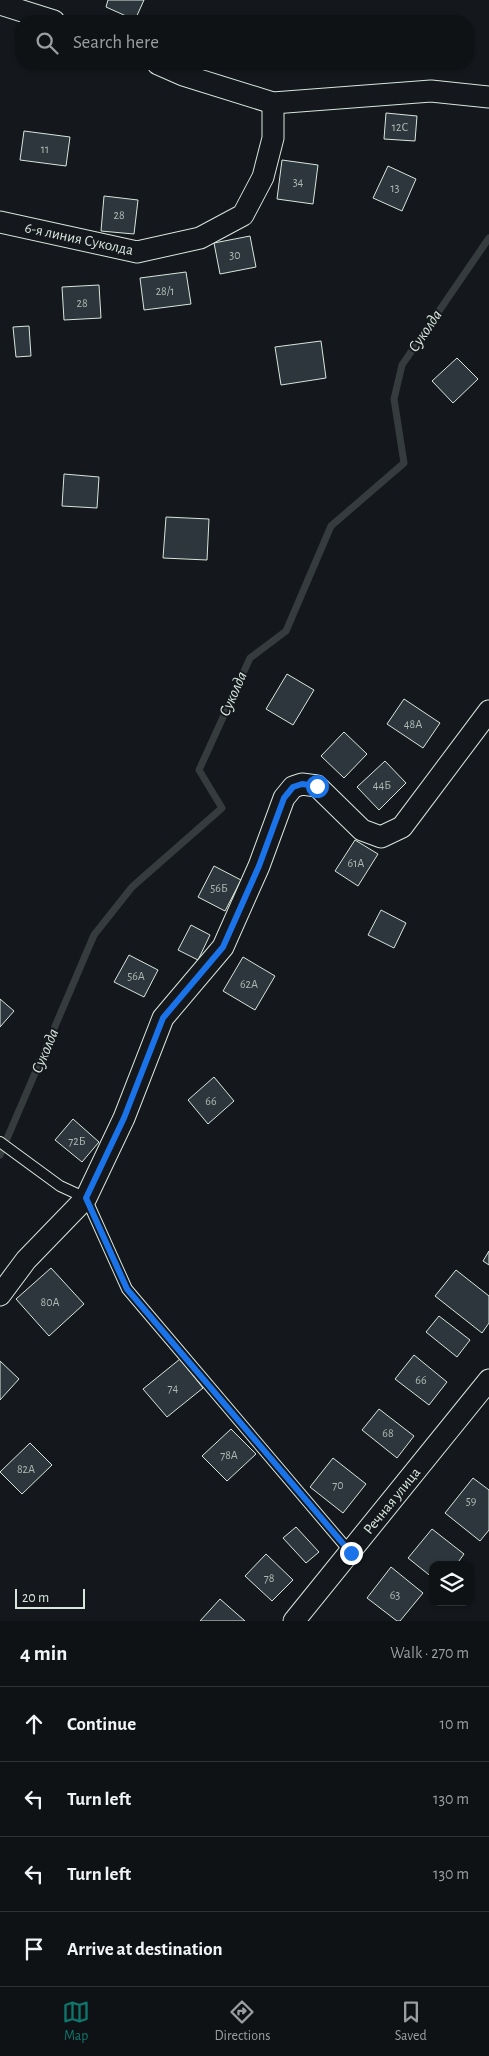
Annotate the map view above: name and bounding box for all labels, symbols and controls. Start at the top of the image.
search box [15,15,474,70]
icon: search [33,29,61,57]
text: Search here [73,33,159,52]
house number: 12С [392,121,408,133]
house number: 11 [41,143,49,155]
house number: 34 [293,176,304,188]
house number: 13 [390,182,400,194]
house number: 28 [113,209,125,221]
street label: 6-я линия Суколда [23,220,135,258]
house number: 30 [229,249,241,261]
house number: 28/1 [156,285,174,297]
house number: 28 [76,297,88,309]
water label: Суколда [405,307,445,355]
water label: Суколда [216,669,250,719]
house number: 48А [404,718,422,730]
route start [306,775,329,798]
house number: 44Б [373,779,391,791]
house number: 61А [348,857,364,869]
house number: 56Б [210,882,228,894]
house number: 56А [127,970,145,982]
house number: 62А [240,978,258,990]
water label: Суколда [28,1026,62,1076]
house number: 66 [205,1095,217,1107]
house number: 72Б [68,1135,86,1147]
house number: 80А [40,1296,60,1308]
house number: 66 [415,1374,427,1386]
house number: 74 [168,1382,179,1394]
house number: 68 [382,1427,394,1439]
house number: 78А [220,1449,238,1461]
house number: 82А [17,1463,35,1475]
street label: Речная улица [361,1465,423,1537]
house number: 70 [332,1479,344,1491]
house number: 59 [466,1495,477,1507]
route end [340,1542,363,1565]
map controls [429,1561,474,1606]
button: layers [429,1561,474,1606]
house number: 78 [264,1572,275,1584]
scale bar [15,1586,85,1609]
house number: 63 [390,1589,400,1601]
text: 20 m [22,1591,49,1605]
text: 4 min [20,1643,67,1664]
text: Walk · 270 m [390,1645,469,1661]
icon: ahead [20,1710,48,1738]
text: Continue [67,1715,136,1734]
text: 10 m [440,1716,469,1732]
icon: left [20,1785,48,1813]
text: Turn left [67,1790,131,1809]
text: 130 m [433,1791,469,1807]
icon: left [20,1860,48,1888]
text: Turn left [67,1865,131,1884]
text: 130 m [433,1866,469,1882]
icon: arrive [20,1935,48,1963]
text: Arrive at destination [67,1940,223,1959]
tab: Map [62,1998,90,2045]
tab: Directions [215,1998,270,2045]
tab: Saved [395,1998,427,2045]

